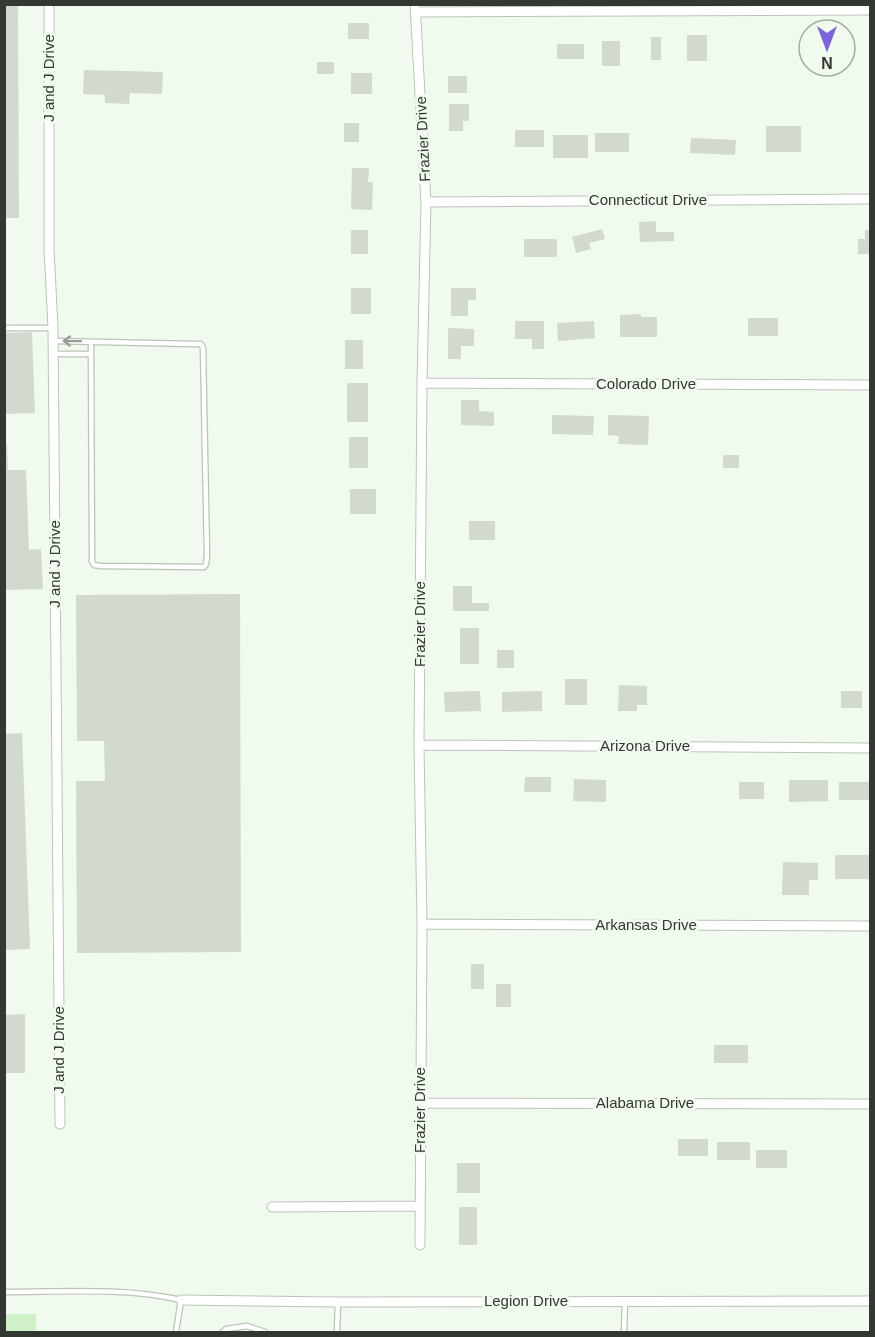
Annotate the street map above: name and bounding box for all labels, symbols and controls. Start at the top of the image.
north arrow [797,18,857,78]
street label: J and J Drive [40,34,57,122]
text: N [821,54,833,71]
street label: Frazier Drive [412,96,433,182]
street label: Connecticut Drive [589,191,707,208]
one-way arrow [62,336,82,347]
street label: Colorado Drive [596,375,696,392]
street label: J and J Drive [46,520,63,608]
street label: Frazier Drive [411,581,428,667]
street label: Arizona Drive [600,737,690,754]
street label: Arkansas Drive [595,916,697,933]
street label: J and J Drive [50,1006,67,1094]
street label: Frazier Drive [411,1067,428,1153]
street label: Alabama Drive [596,1094,694,1111]
street label: Legion Drive [484,1292,568,1309]

